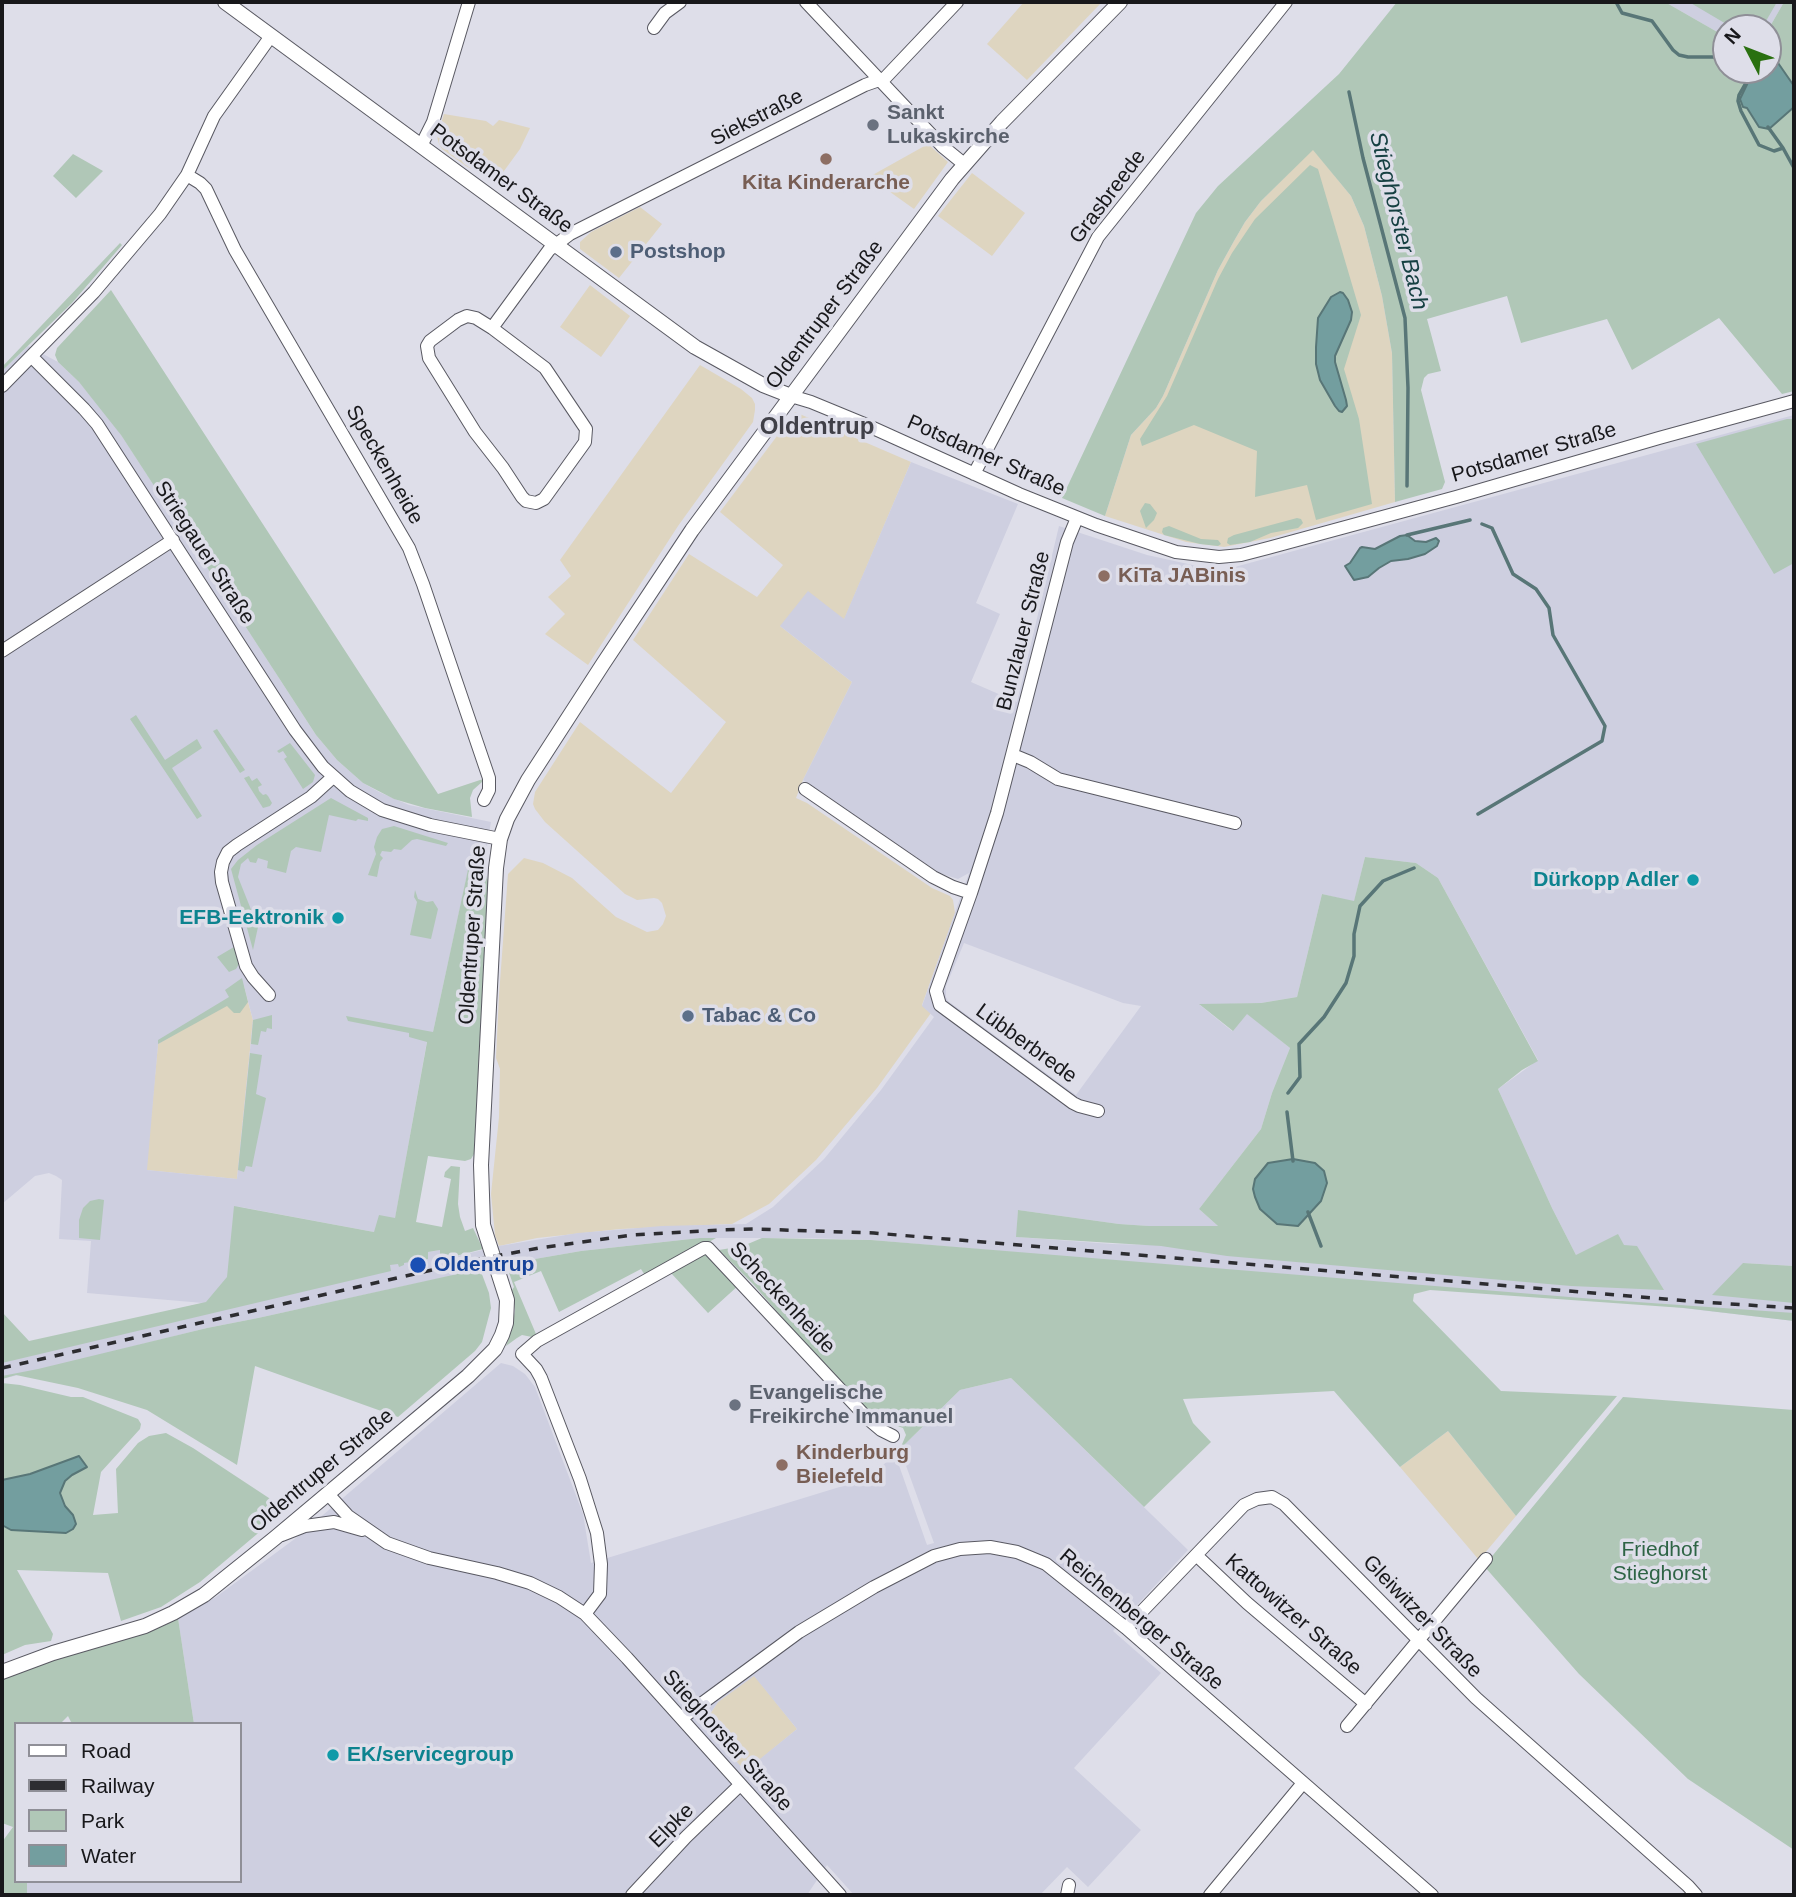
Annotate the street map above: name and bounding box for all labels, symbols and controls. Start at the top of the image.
north arrow [1712,14,1782,84]
text: N [1720,24,1745,48]
street label: Siekstraße [707,84,807,152]
place label: Sankt Lukaskirche [887,100,1010,150]
marker: Sankt Lukaskirche [865,117,881,133]
street label: Potsdamer Straße [425,119,577,239]
water label: Stieghorster Bach [1362,129,1434,313]
street label: Grasbreede [1065,145,1151,249]
marker: Kita Kinderarche [818,151,834,167]
place label: Kita Kinderarche [742,170,910,196]
street label: Oldentruper Straße [761,236,889,394]
place label: Postshop [630,239,726,265]
marker: Postshop [608,244,624,260]
street label: Speckenheide [340,401,428,529]
street label: Potsdamer Straße [903,410,1069,502]
district label: Oldentrup [760,413,874,441]
street label: Potsdamer Straße [1449,417,1619,489]
street label: Striegauer Straße [148,477,260,629]
street label: Bunzlauer Straße [992,549,1056,713]
place label: KiTa JABinis [1118,563,1246,589]
marker: KiTa JABinis [1096,568,1112,584]
street label: Oldentruper Straße [454,844,492,1026]
place label: Dürkopp Adler [1533,867,1679,893]
marker: Dürkopp Adler [1685,872,1701,888]
place label: EFB-Eektronik [179,905,324,931]
marker: EFB-Eektronik [330,910,346,926]
street label: Lübberbrede [970,999,1082,1089]
place label: Tabac & Co [702,1003,816,1029]
marker: Tabac & Co [680,1008,696,1024]
street label: Scheckenheide [724,1237,840,1359]
place label: Oldentrup [434,1252,534,1278]
marker: Oldentrup [408,1255,428,1275]
place label: Evangelische Freikirche Immanuel [749,1380,953,1430]
marker: Evangelische Freikirche Immanuel [727,1397,743,1413]
street label: Oldentruper Straße [245,1404,399,1538]
place label: Kinderburg Bielefeld [796,1440,909,1490]
marker: Kinderburg Bielefeld [774,1457,790,1473]
park label: Friedhof Stieghorst [1613,1537,1707,1587]
street label: Reichenberger Straße [1054,1544,1228,1696]
street label: Kattowitzer Straße [1220,1549,1366,1681]
street label: Gleiwitzer Straße [1357,1550,1487,1684]
street label: Stieghorster Straße [657,1665,797,1817]
legend [14,1722,242,1883]
text: Road [81,1739,131,1762]
place label: EK/servicegroup [347,1742,514,1768]
marker: EK/servicegroup [325,1747,341,1763]
text: Railway [81,1774,155,1797]
street label: Elpke [645,1799,699,1853]
text: Park [81,1809,124,1832]
text: Water [81,1844,136,1867]

